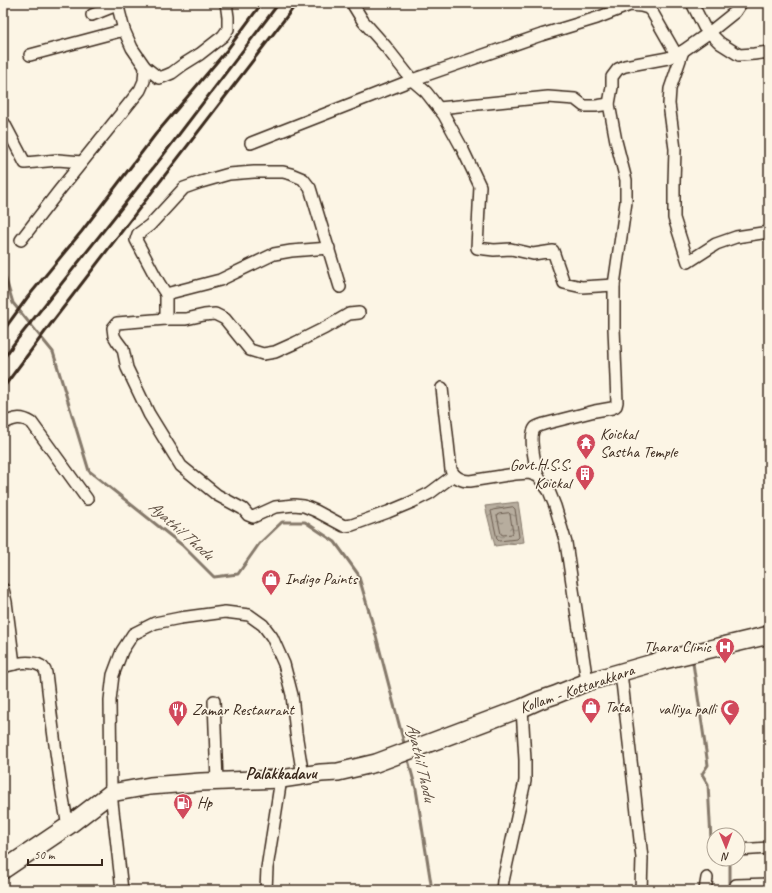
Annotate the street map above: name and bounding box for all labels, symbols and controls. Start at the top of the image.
place label: Koickal Sastha Temple [600,424,679,462]
temple icon: Koickal Sastha Temple [575,432,597,460]
place label: Govt.H.S.S. Koickal [510,455,574,493]
building icon: Govt.H.S.S. Koickal [574,463,596,491]
water label: Ayathil Thodu [144,496,220,566]
shop icon: Indigo Paints [260,568,282,596]
place label: Indigo Paints [285,569,359,589]
hospital icon: Thara Clinic [714,636,736,664]
place label: Thara Clinic [644,637,712,657]
street label: Kollam - Kottarakkara [517,660,638,718]
shop icon: Tata [580,696,602,724]
place label: Tata [605,697,631,717]
mosque icon: valliya palli [719,698,741,726]
restaurant icon: Zamar Restaurant [167,699,189,727]
place label: valliya palli [658,699,718,719]
place label: Zamar Restaurant [192,700,295,720]
water label: Ayathil Thodu [402,721,441,806]
district label: Palakkadavu [245,763,318,784]
fuel station icon: Hp [172,792,194,820]
place label: Hp [197,793,213,813]
north arrow [706,827,746,867]
scale bar [28,841,102,867]
text: 50 m [34,847,56,863]
text: N [720,850,730,864]

